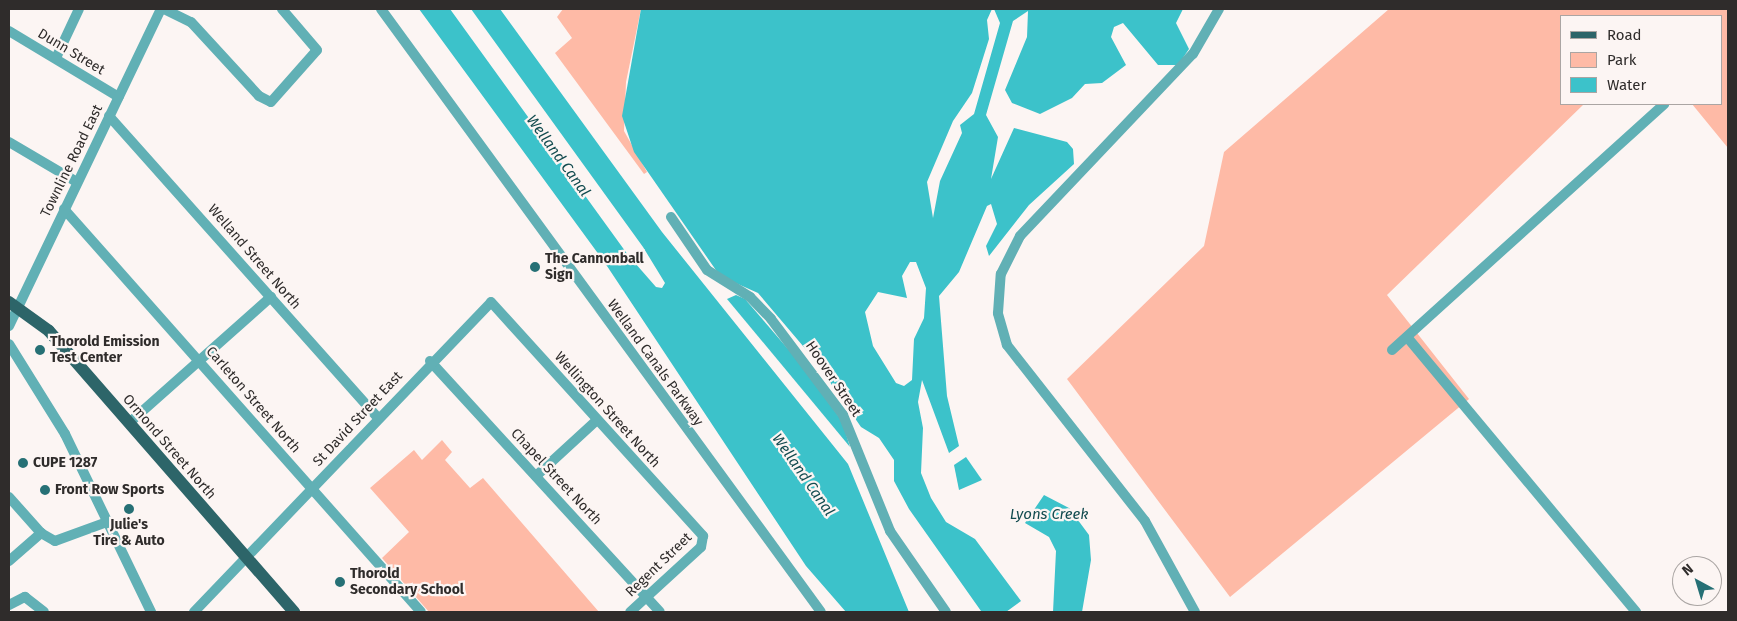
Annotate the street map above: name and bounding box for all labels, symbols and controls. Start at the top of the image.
legend [1560,15,1722,105]
street label: Dunn Street [34,25,108,79]
text: Road [1607,26,1642,44]
text: Park [1607,51,1637,69]
text: Water [1607,76,1646,94]
street label: Townline Road East [38,102,106,220]
water label: Welland Canal [522,112,594,200]
street label: Welland Street North [204,201,304,313]
place label: The Cannonball Sign [545,251,644,284]
marker: The Cannonball Sign [529,261,541,273]
street label: Welland Canals Parkway [603,297,707,429]
place label: Thorold Emission Test Center [50,334,160,367]
street label: Hoover Street [802,338,864,420]
street label: Carleton Street North [202,343,304,457]
marker: Thorold Emission Test Center [34,344,46,356]
street label: Wellington Street North [551,349,663,471]
street label: St David Street East [310,368,406,470]
street label: Ormond Street North [119,391,219,503]
street label: Chapel Street North [507,425,605,529]
water label: Welland Canal [768,430,838,520]
place label: CUPE 1287 [33,455,97,471]
marker: CUPE 1287 [17,457,29,469]
place label: Front Row Sports [55,482,164,498]
marker: Front Row Sports [39,484,51,496]
marker: Julie's Tire & Auto [123,503,135,515]
water label: Lyons Creek [1010,506,1088,524]
place label: Julie's Tire & Auto [93,517,165,550]
street label: Regent Street [622,529,696,601]
north arrow [1672,556,1722,606]
text: N [1679,560,1697,579]
place label: Thorold Secondary School [350,566,464,598]
marker: Thorold Secondary School [334,576,346,588]

